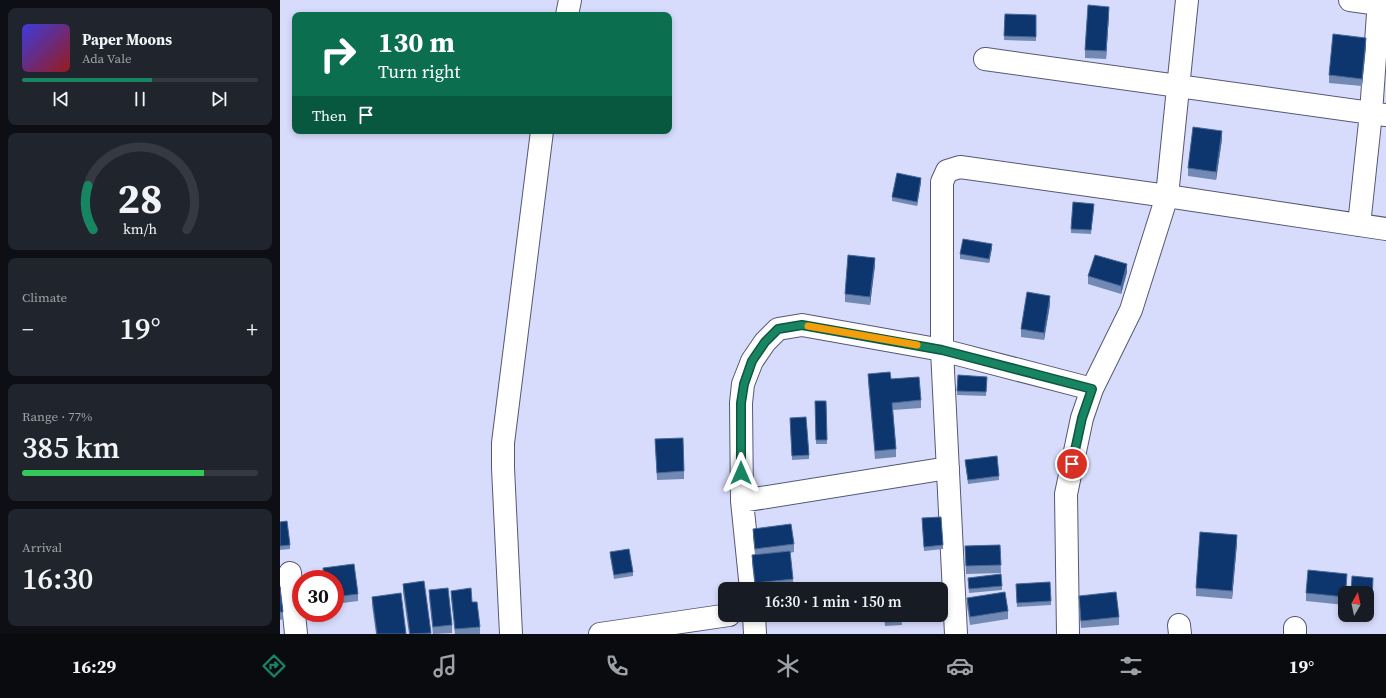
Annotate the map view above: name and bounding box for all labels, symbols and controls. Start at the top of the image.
text: 130 m [378,23,455,61]
icon: right [312,28,364,80]
text: Paper Moons [82,29,172,50]
text: Ada Vale [82,50,132,67]
text: Turn right [378,59,460,84]
icon: previous [50,88,72,110]
icon: pause [129,88,151,110]
icon: next [208,88,230,110]
icon: arrive [355,104,377,126]
text: Then [312,105,347,126]
text: 28 [117,170,163,227]
text: km/h [123,218,157,238]
text: Climate [22,289,67,306]
text: 19° [119,308,161,349]
text: − [22,314,34,344]
text: + [246,314,258,344]
text: Range · 77% [22,408,93,425]
text: 385 km [22,427,120,468]
pin [1055,447,1089,481]
position arrow [720,452,762,494]
icon: arrive [1061,453,1083,475]
text: Arrival [22,539,62,556]
text: 16:30 [22,558,93,599]
speed limit sign: 30 [292,570,344,622]
north arrow [1338,586,1374,622]
map controls [1338,586,1374,622]
text: 16:30 · 1 min · 150 m [765,591,901,612]
icon: directions [260,652,288,680]
icon: music [431,652,459,680]
icon: phone [603,652,631,680]
icon: climate [774,652,802,680]
icon: car [946,652,974,680]
icon: filters [1117,652,1145,680]
text: 16:29 [72,654,116,679]
text: 19° [1289,654,1314,679]

